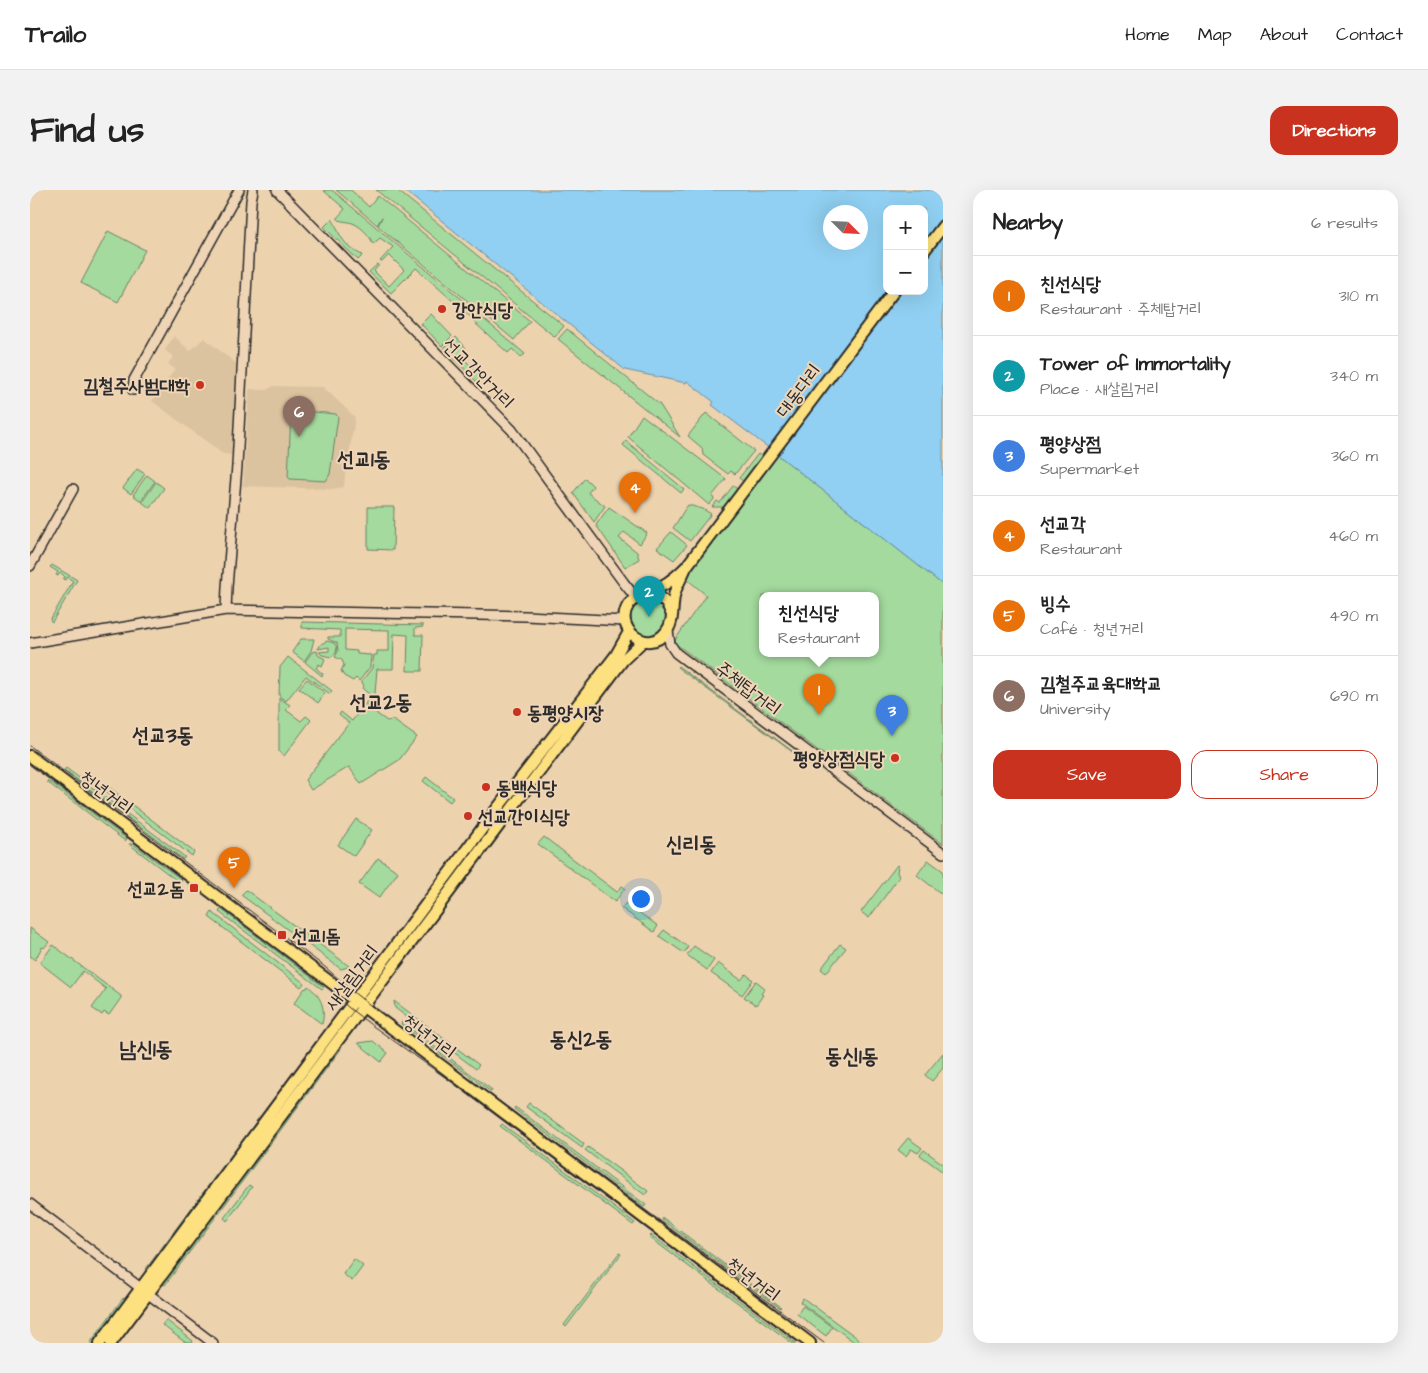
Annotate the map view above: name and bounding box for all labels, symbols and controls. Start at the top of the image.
text: Trailo [25,18,86,52]
text: Home [1125,22,1170,47]
text: Map [1198,22,1232,47]
text: About [1260,22,1308,47]
text: Contact [1336,22,1403,47]
text: Find us [30,106,144,155]
button: Directions [1270,106,1398,155]
north arrow [823,205,868,250]
map controls [883,205,928,295]
button: + [883,205,928,250]
text: Nearby [993,208,1063,237]
text: 6 results [1311,212,1378,234]
button: − [883,250,928,295]
text: 친선식당 [1040,271,1101,298]
text: 1 [1008,285,1010,307]
text: 310 m [1339,285,1378,307]
place label: 강안식당 [452,297,514,324]
text: Restaurant · 주체탑거리 [1040,298,1202,320]
marker: 강안식당 [436,303,448,315]
street label: 선교강안거리 [436,332,520,416]
text: Tower of Immortality [1040,351,1231,378]
street label: 대동다리 [770,358,828,423]
text: 2 [1004,365,1014,387]
text: 340 m [1330,365,1378,387]
place label: 김철주사범대학 [83,373,191,400]
text: Place · 새살림거리 [1040,378,1159,400]
marker: 김철주사범대학 [194,379,206,391]
pin: 6 [283,396,315,437]
text: 평양상점 [1040,431,1101,458]
district label: 선교1동 [337,445,391,474]
text: 3 [1005,445,1013,467]
text: 360 m [1331,445,1378,467]
text: Supermarket [1040,458,1139,480]
pin: 4 [619,472,651,513]
text: 선교각 [1040,511,1086,538]
text: 4 [1004,525,1014,547]
text: 460 m [1328,525,1378,547]
text: Restaurant [1040,538,1122,560]
pin: 2 [633,576,665,617]
text: 빙수 [1040,591,1071,618]
popup [759,592,879,657]
text: 친선식당 [778,600,839,627]
text: 5 [1003,605,1015,627]
text: 490 m [1329,605,1378,627]
text: Café · 청년거리 [1040,618,1144,640]
text: Restaurant [778,627,860,649]
street label: 주체탑거리 [709,655,787,723]
text: 김철주교육대학교 [1040,671,1162,698]
pin: 1 [803,674,835,715]
text: 6 [1004,685,1014,707]
text: 690 m [1330,685,1378,707]
district label: 선교2동 [350,688,412,717]
pin: 3 [876,695,908,736]
text: University [1040,698,1111,720]
place label: 동평양시장 [527,700,604,727]
marker: 동평양시장 [511,706,523,718]
district label: 선교3동 [132,721,194,750]
place label: 평양상점식당 [793,746,886,773]
button: Save [993,750,1181,799]
button: Share [1191,750,1378,799]
marker: 평양상점식당 [889,752,901,764]
street label: 청년거리 [73,764,139,822]
place label: 동백식당 [496,775,558,802]
marker: 동백식당 [480,781,492,793]
place label: 선교간이식당 [478,804,570,831]
marker: 선교간이식당 [462,810,474,822]
district label: 신리동 [666,830,716,859]
pin: 5 [218,847,250,888]
place label: 선교2돔 [127,876,185,903]
marker: 선교2돔 [188,882,200,894]
your location [628,886,654,912]
place label: 선교1돔 [292,923,341,950]
marker: 선교1돔 [276,929,288,941]
street label: 새살림거리 [318,939,386,1017]
street label: 청년거리 [397,1008,462,1066]
district label: 동신2동 [550,1025,612,1054]
district label: 남신1동 [119,1035,173,1064]
district label: 동신1동 [825,1042,879,1071]
street label: 청년거리 [721,1251,786,1309]

